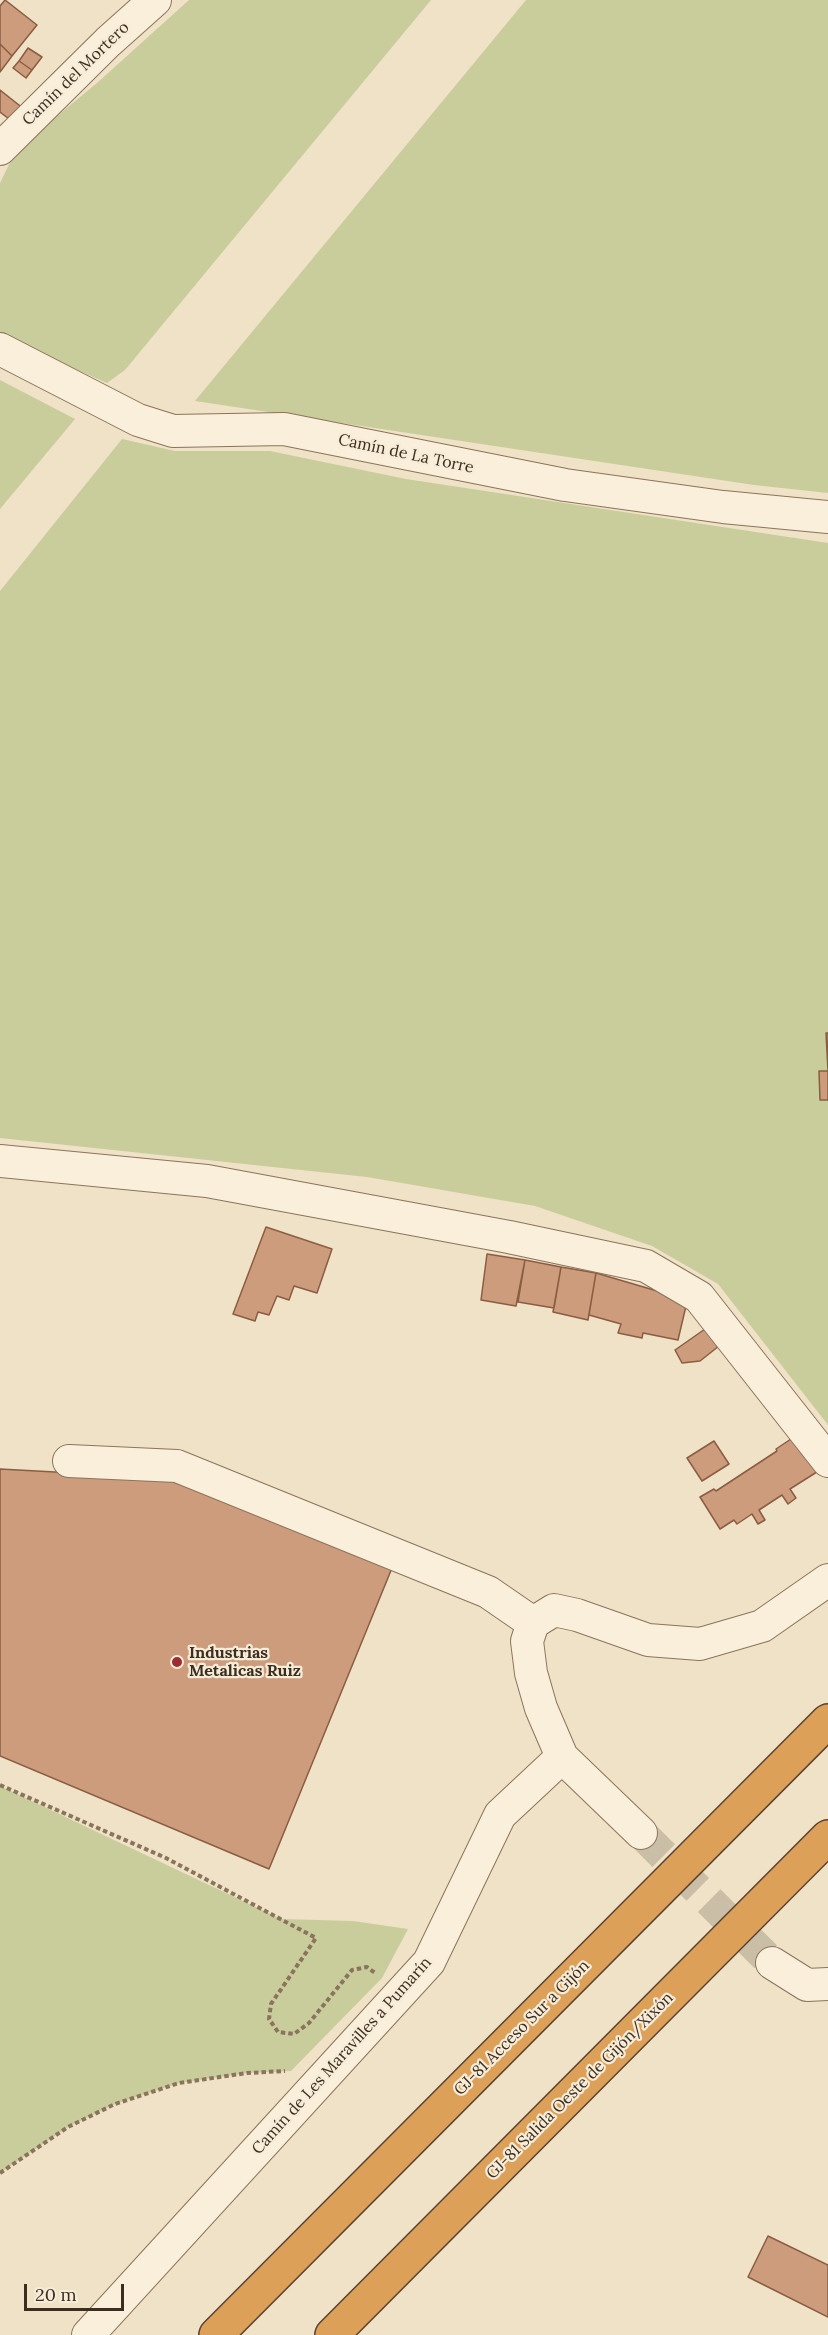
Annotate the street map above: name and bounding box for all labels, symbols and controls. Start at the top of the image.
street label: Camín del Mortero [19,18,133,130]
street label: Camín de La Torre [337,430,475,478]
place label: Industrias Metalicas Ruiz [189,1643,301,1681]
marker: Industrias Metalicas Ruiz [170,1655,184,1669]
street label: Camín de Les Maravilles a Pumarín [248,1953,436,2159]
street label: GJ-81 Acceso Sur a Gijón [450,1956,594,2100]
street label: GJ-81 Salida Oeste de Gijón/Xixón [483,1989,677,2183]
scale bar [27,2272,128,2310]
text: 20 m [35,2283,77,2306]

